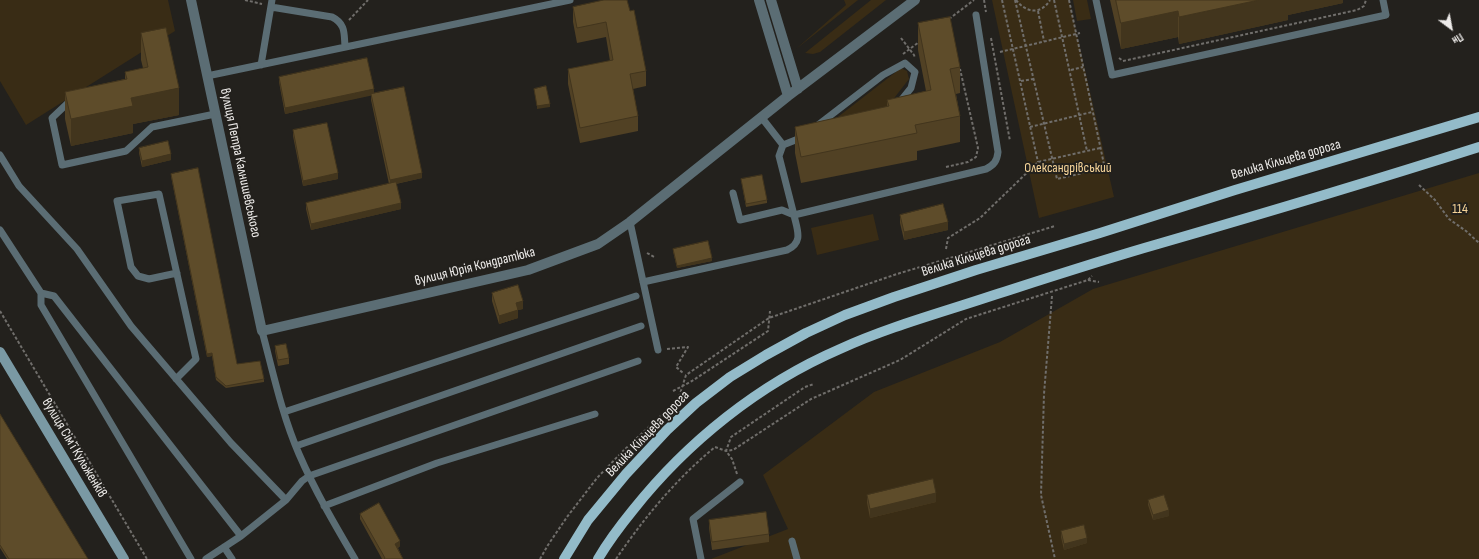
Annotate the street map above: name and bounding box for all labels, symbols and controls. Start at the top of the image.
north arrow [1431,8,1471,48]
text: Пн [1450,30,1466,47]
street label: вулиця Петра Калнишевського [216,87,264,239]
street label: Велика Кільцева дорога [1229,136,1343,184]
park label: Олександрівський [1024,160,1112,176]
park label: 114 [1452,201,1468,217]
street label: Велика Кільцева дорога [919,231,1033,281]
street label: вулиця Юрія Кондратюка [413,244,537,290]
street label: Велика Кільцева дорога [603,387,693,481]
street label: вулиця Сімʼї Кульженків [38,395,110,501]

